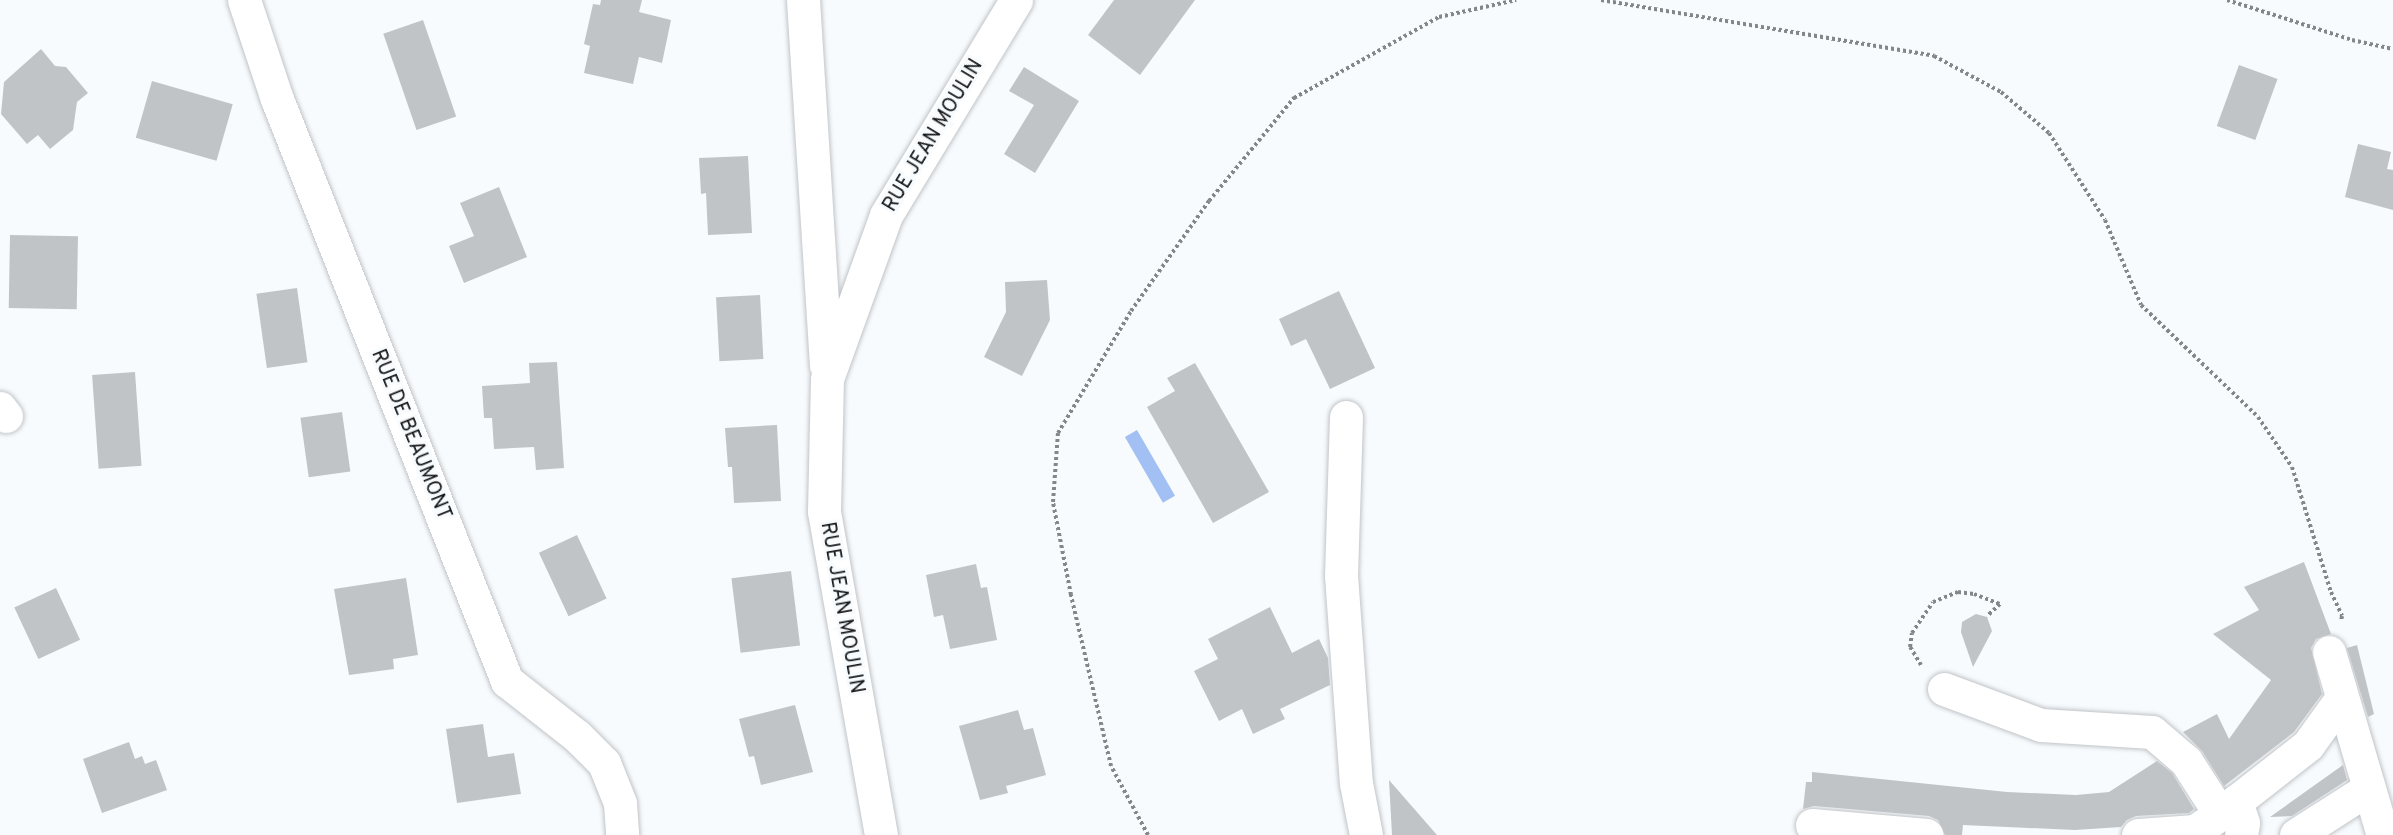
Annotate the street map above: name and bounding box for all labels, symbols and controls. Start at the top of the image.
street label: RUE JEAN MOULIN [879,55,989,217]
street label: RUE DE BEAUMONT [365,346,455,524]
street label: RUE JEAN MOULIN [814,520,868,696]

